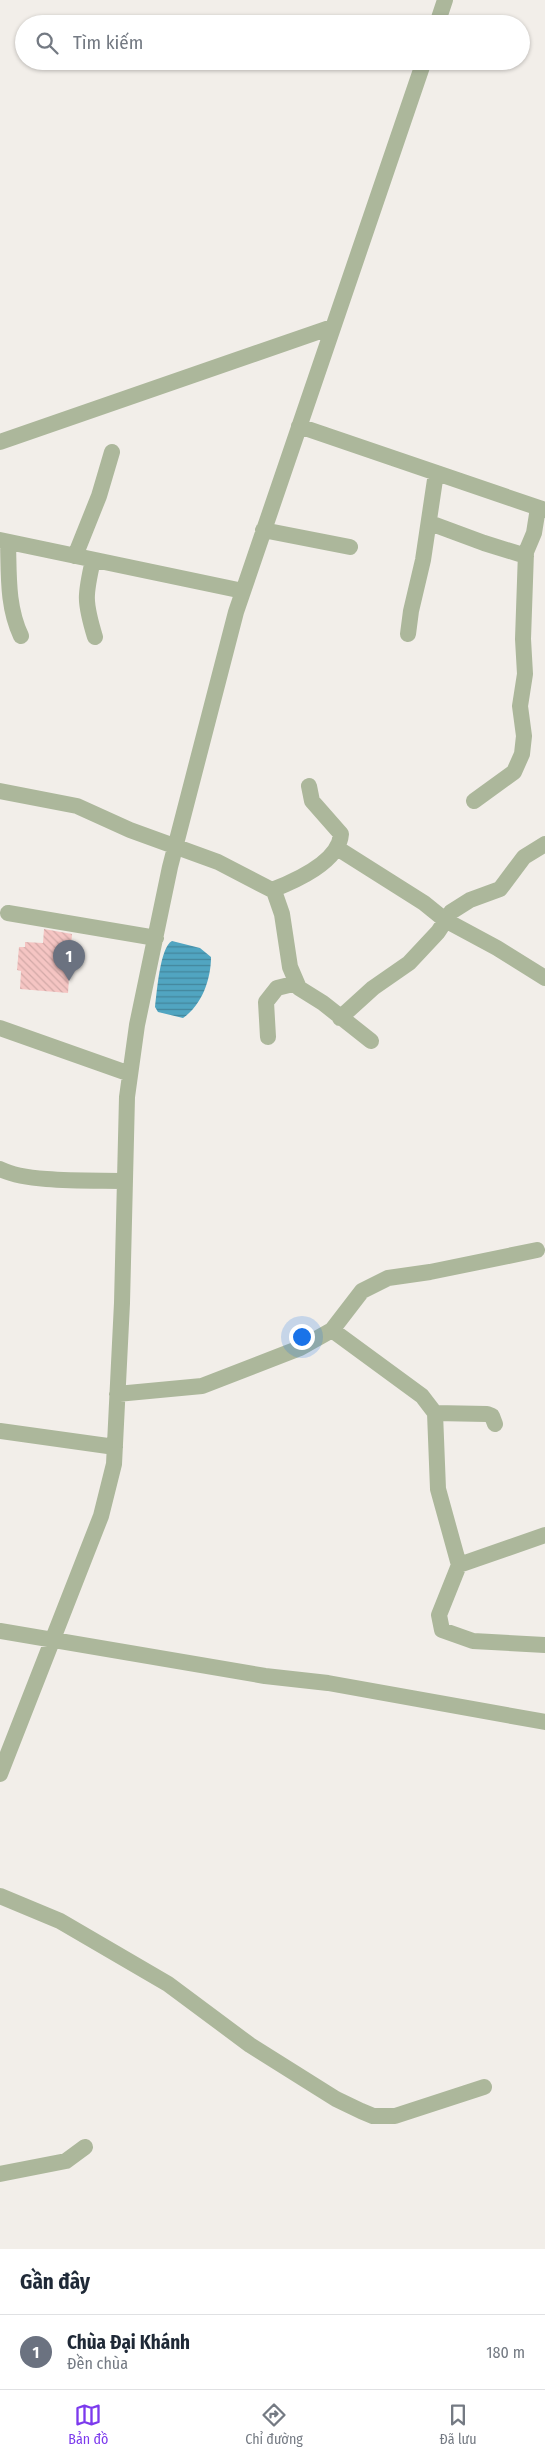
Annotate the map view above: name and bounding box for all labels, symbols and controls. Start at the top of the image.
search box [15,15,530,70]
icon: search [33,29,61,57]
text: Tìm kiếm [73,31,143,54]
pin: 1 [53,940,85,981]
your location [289,1324,315,1350]
text: Gần đây [20,2269,90,2295]
text: Chùa Đại Khánh [67,2331,190,2354]
text: 1 [33,2343,39,2362]
text: 180 m [486,2343,525,2362]
text: Đền chùa [67,2354,128,2373]
tab: Bản đồ [68,2401,108,2448]
tab: Chỉ đường [245,2401,303,2448]
tab: Đã lưu [440,2401,477,2448]

